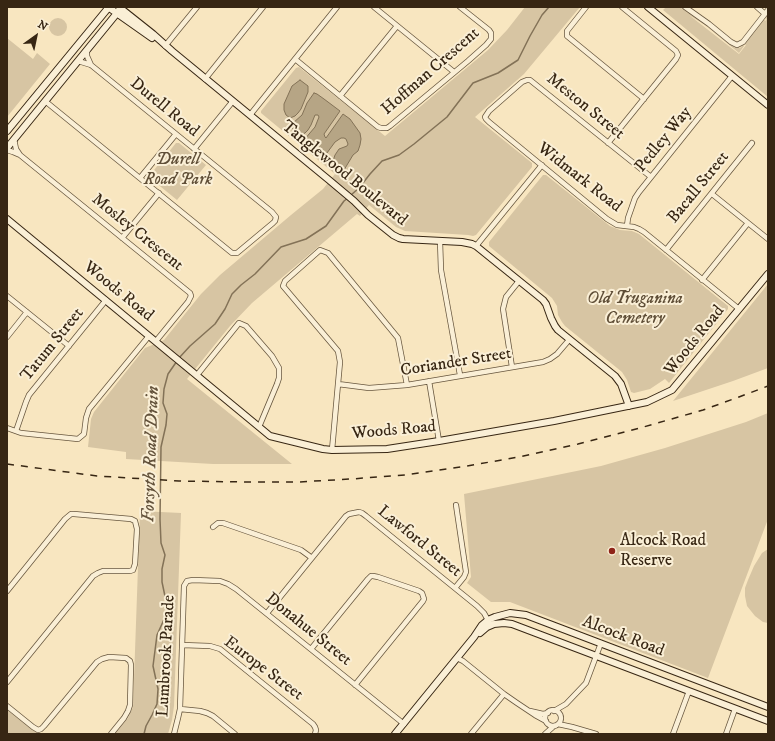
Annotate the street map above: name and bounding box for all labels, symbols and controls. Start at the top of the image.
north arrow [16,16,56,56]
text: N [35,18,50,34]
street label: Hoffman Crescent [378,24,484,120]
street label: Meston Street [542,69,628,145]
street label: Durell Road [125,74,203,142]
street label: Pedley Way [631,103,697,177]
street label: Tanglewood Boulevard [277,117,411,231]
street label: Widmark Road [533,139,625,217]
street label: Bacall Street [664,148,734,228]
park label: Durell Road Park [144,150,212,190]
street label: Mosley Crescent [87,190,187,276]
street label: Woods Road [79,258,157,326]
park label: Old Truganina Cemetery [587,289,683,329]
street label: Woods Road [661,302,729,380]
street label: Tatum Street [17,304,89,386]
street label: Coriander Street [399,344,513,382]
water label: Forsyth Road Drain [139,386,165,522]
street label: Woods Road [351,417,437,445]
street label: Lawford Street [373,502,465,582]
place label: Alcock Road Reserve [620,531,706,571]
marker: Alcock Road Reserve [607,546,617,556]
street label: Donahue Street [261,589,355,671]
street label: Lumbrook Parade [154,594,180,718]
street label: Alcock Road [579,612,667,662]
street label: Europe Street [219,632,307,706]

